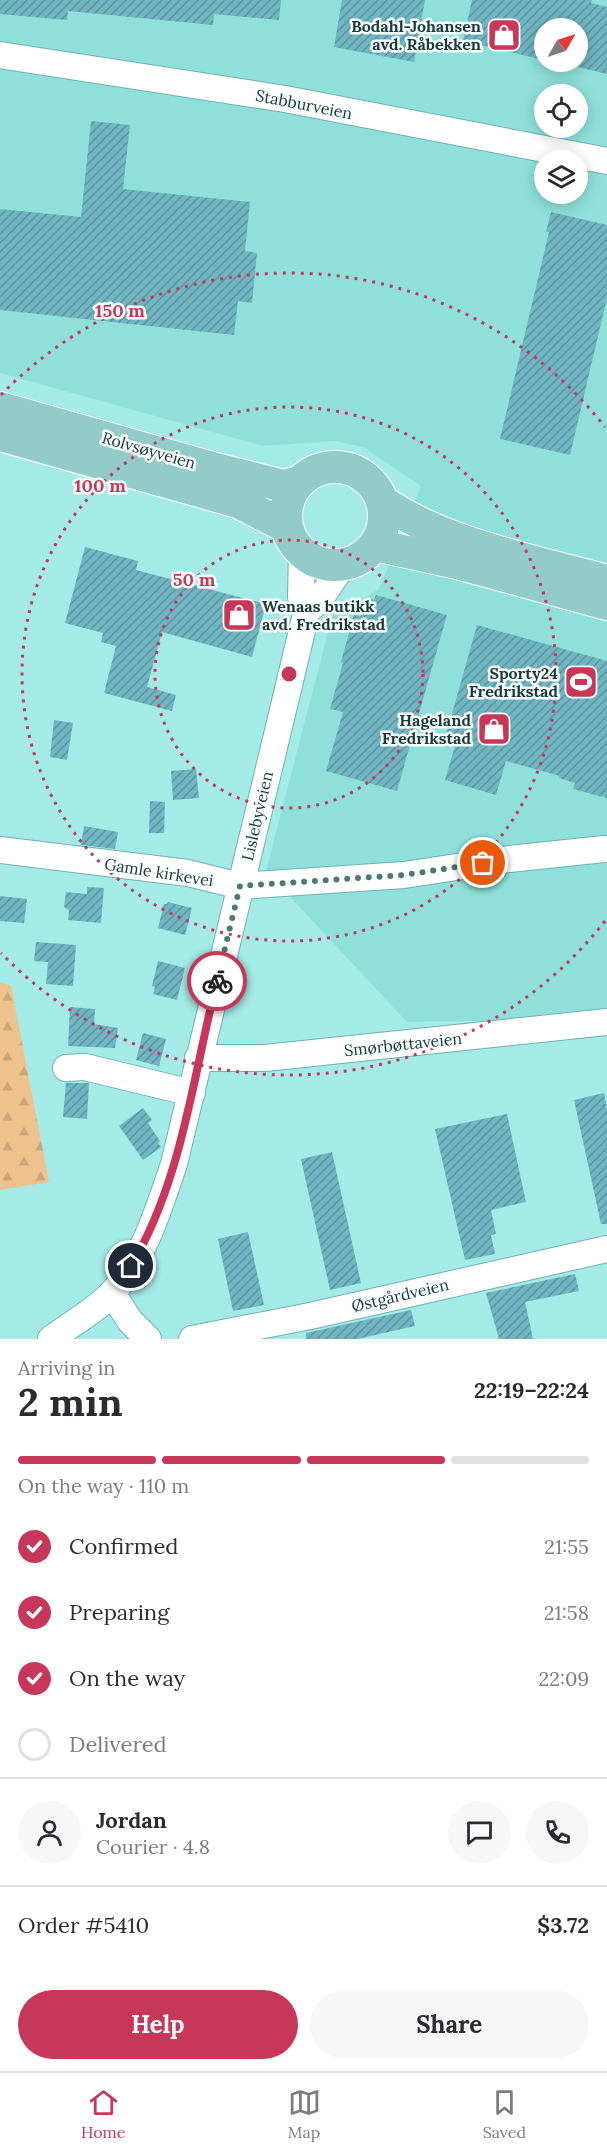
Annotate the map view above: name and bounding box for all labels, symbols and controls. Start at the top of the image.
place label: Bodahl-Johansen avd. Råbekken [351,16,481,54]
shop icon: Bodahl-Johansen avd. Råbekken [486,17,522,53]
north arrow [534,18,588,72]
map controls [534,18,588,204]
button: locate [534,84,588,138]
street label: Stabburveien [254,85,354,123]
button: layers [534,150,588,204]
text: 150 m [95,299,145,322]
street label: Rolvsøyveien [100,427,198,473]
text: 100 m [74,474,126,497]
text: 50 m [173,568,216,591]
place label: Wenaas butikk avd. Fredrikstad [262,596,386,634]
shop icon: Wenaas butikk avd. Fredrikstad [221,597,257,633]
place label: Sporty24 Fredrikstad [469,663,558,701]
centre of rings [279,664,299,684]
sports icon: Sporty24 Fredrikstad [563,664,599,700]
place label: Hageland Fredrikstad [382,710,471,748]
shop icon: Hageland Fredrikstad [476,711,512,747]
street label: Lislebyveien [237,769,277,863]
pin [457,837,508,888]
icon: bag [466,846,499,879]
street label: Gamle kirkevei [103,854,215,890]
courier [187,951,247,1011]
icon: bike [201,965,234,998]
street label: Smørbøttaveien [343,1028,463,1060]
pin [105,1240,156,1291]
icon: home [114,1249,147,1282]
street label: Østgårdveien [349,1274,451,1316]
text: Arriving in [18,1355,115,1380]
text: 22:19–22:24 [474,1376,589,1404]
text: 2 min [18,1377,123,1427]
text: On the way · 110 m [18,1473,189,1498]
icon: check [18,1530,51,1563]
text: Confirmed [69,1532,178,1560]
text: 21:55 [544,1534,589,1559]
icon: check [18,1596,51,1629]
text: Preparing [69,1598,169,1626]
text: 21:58 [544,1600,589,1625]
icon: check [18,1662,51,1695]
text: On the way [69,1664,185,1692]
text: 22:09 [539,1666,589,1691]
text: Delivered [69,1730,167,1758]
button: person [18,1801,81,1864]
button: chat [448,1801,511,1864]
button: phone [526,1801,589,1864]
text: Jordan [96,1806,167,1834]
text: Courier · 4.8 [96,1834,210,1859]
text: Order #5410 [18,1911,149,1939]
text: $3.72 [537,1911,589,1939]
button: Help [18,1990,298,2059]
button: Share [310,1990,589,2059]
tab: Home [81,2086,126,2142]
tab: Map [288,2086,321,2142]
tab: Saved [483,2086,526,2142]

